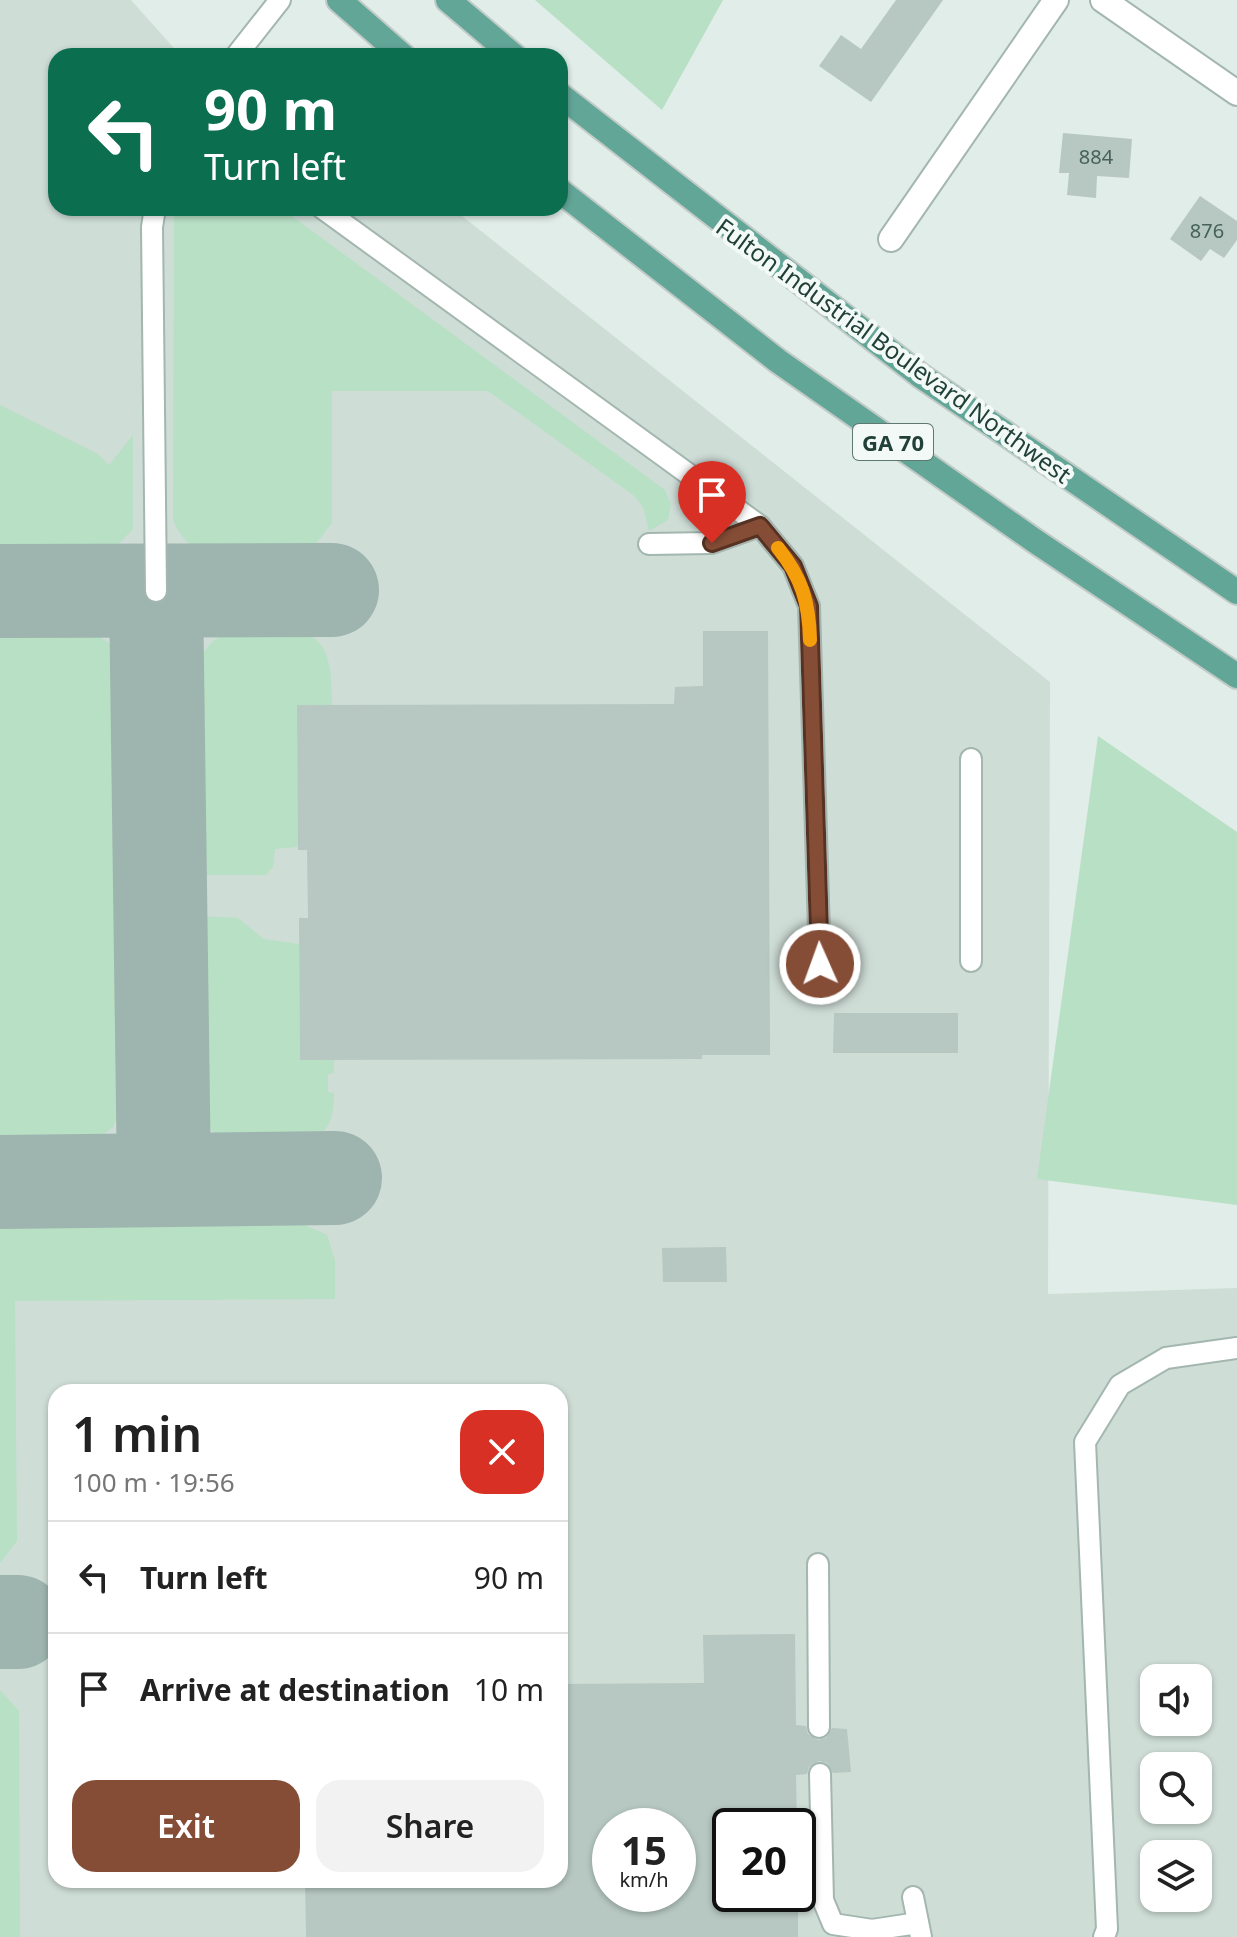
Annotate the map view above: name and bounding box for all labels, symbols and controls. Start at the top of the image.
text: 90 m [204,70,337,146]
icon: left [72,80,176,184]
text: Turn left [204,142,346,191]
house number: 884 [1079,143,1114,170]
street label: Fulton Industrial Boulevard Northwest [710,210,1078,490]
house number: 876 [1190,217,1224,244]
road number: GA 70 [853,424,933,460]
pin [678,461,746,543]
icon: arrive [690,473,734,517]
position arrow [778,922,862,1006]
text: 1 min [72,1401,202,1466]
button: close [460,1410,544,1494]
text: 100 m · 19:56 [72,1464,235,1500]
icon: left [72,1555,116,1599]
text: Turn left [140,1557,268,1598]
text: 90 m [474,1557,544,1598]
map controls [1140,1664,1212,1912]
button: sound [1140,1664,1212,1736]
icon: arrive [72,1667,116,1711]
text: Arrive at destination [140,1669,450,1710]
text: 10 m [474,1669,544,1710]
button: search [1140,1752,1212,1824]
button: Exit [72,1780,300,1872]
button: Share [316,1780,544,1872]
speed limit sign: 20 [712,1808,816,1912]
text: 15 [621,1822,667,1877]
button: layers [1140,1840,1212,1912]
text: km/h [619,1866,669,1893]

